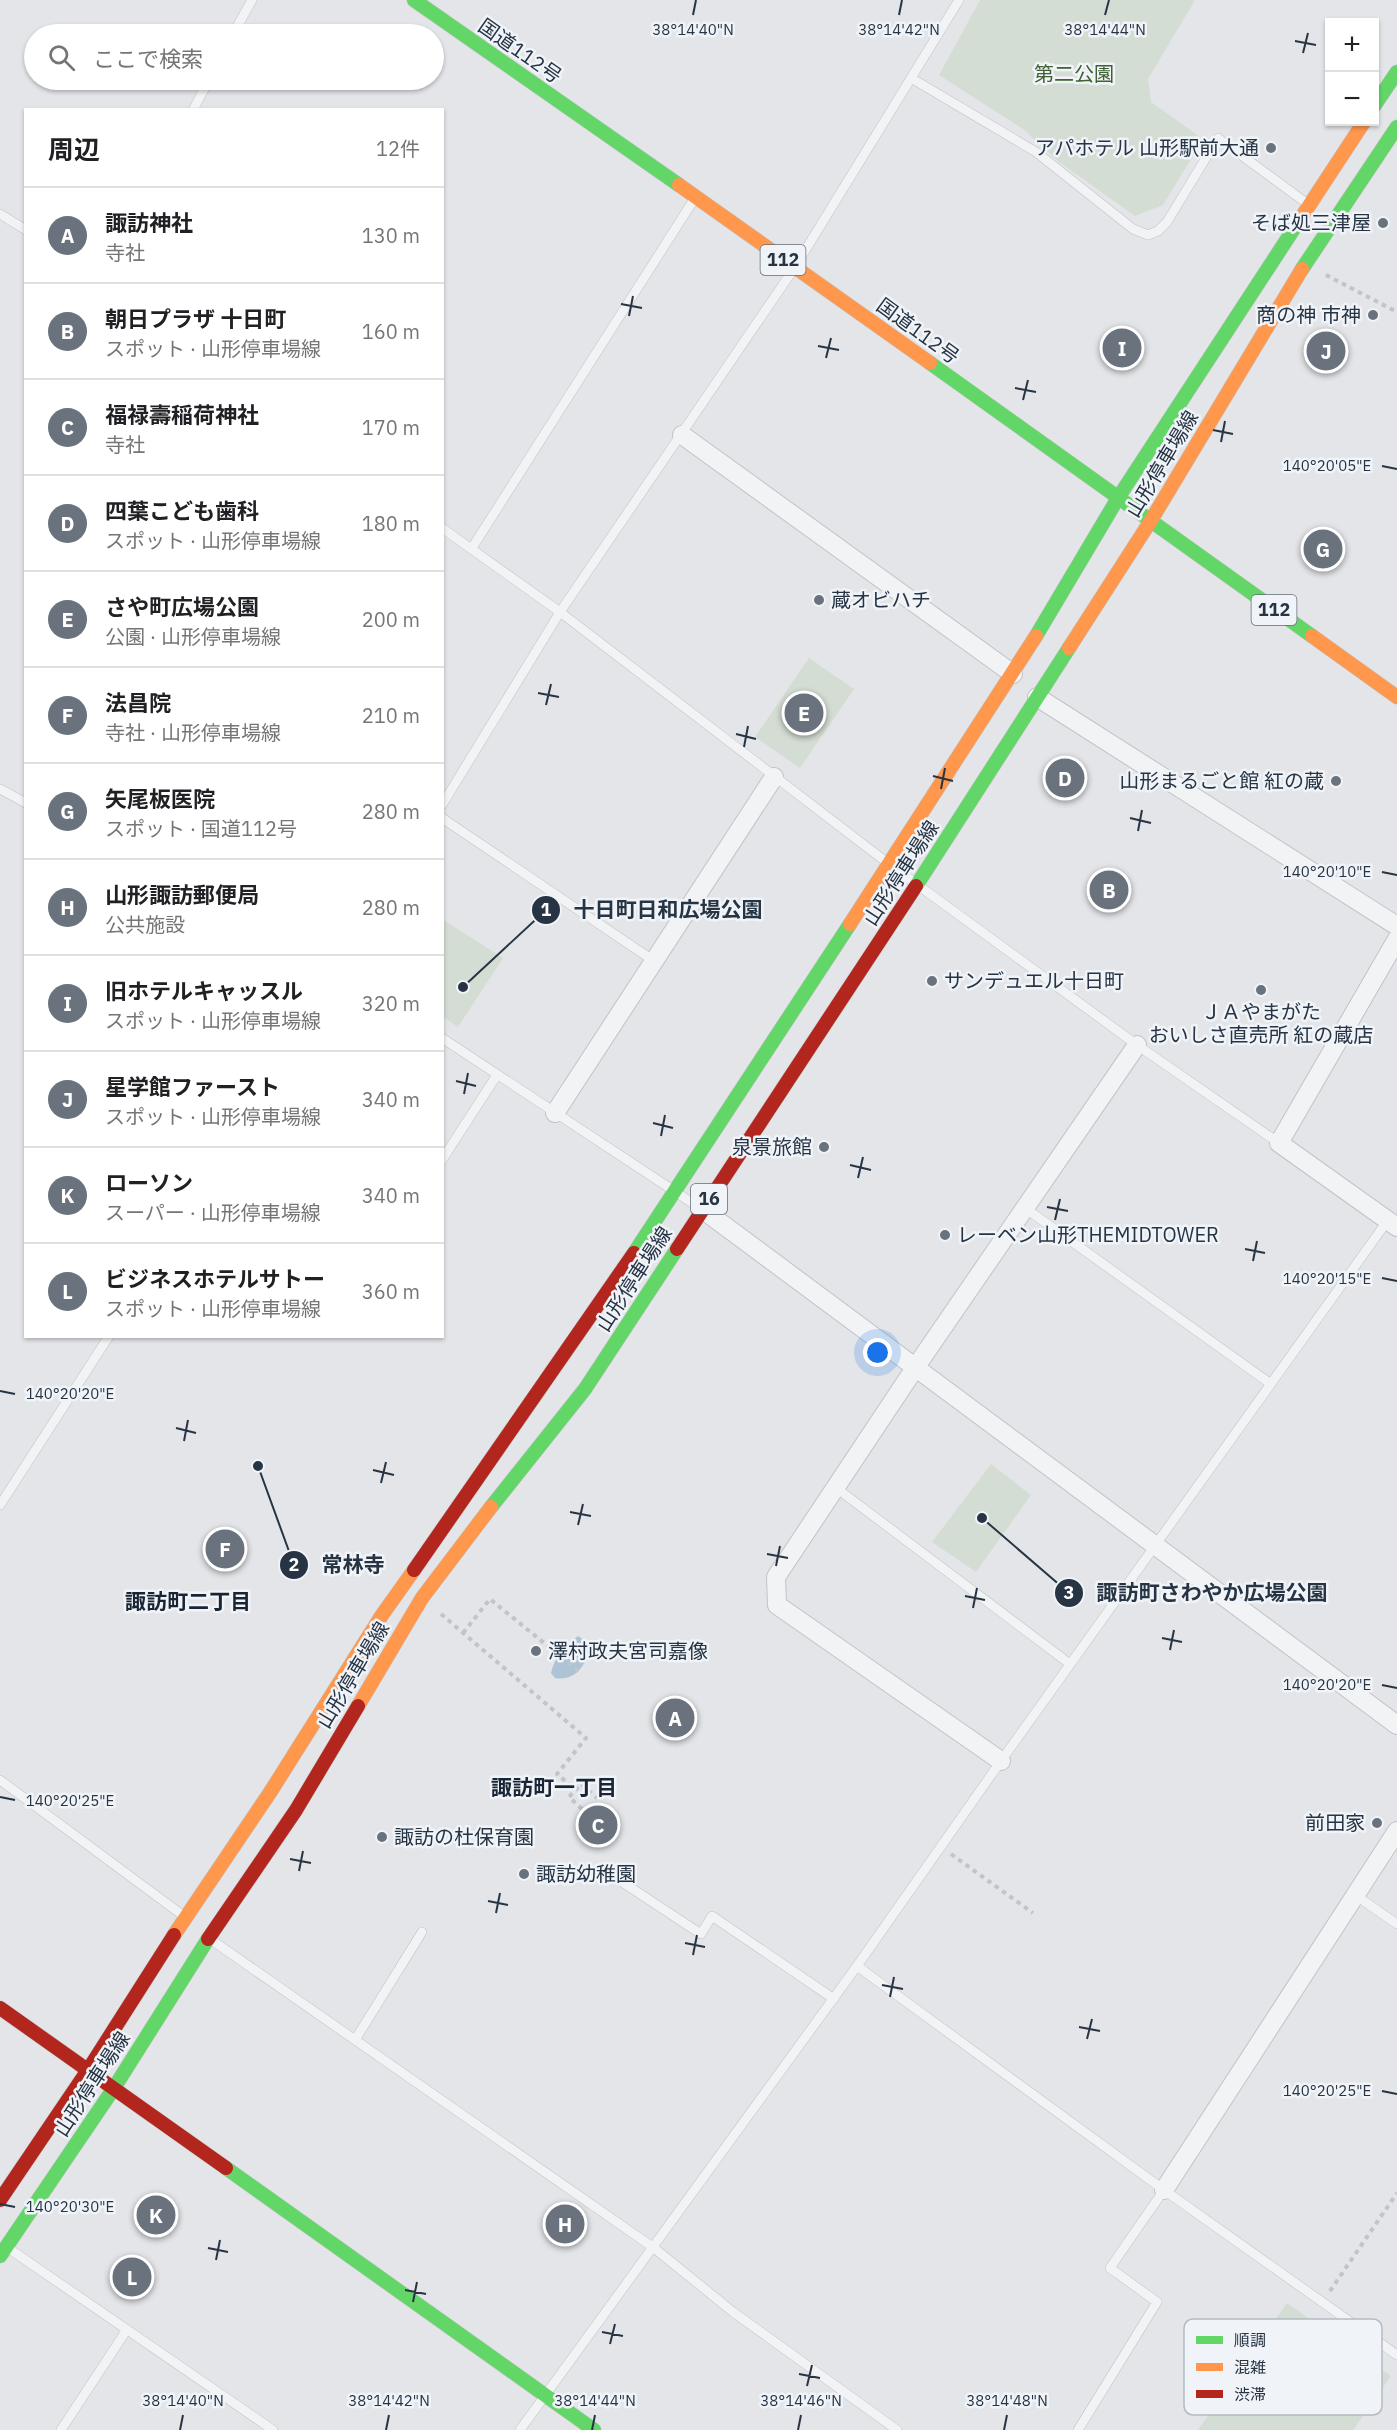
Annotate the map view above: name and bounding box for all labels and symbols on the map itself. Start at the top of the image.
street label: 国道112号 [473,12,567,89]
text: 38°14'40"N [652,20,734,39]
text: 38°14'42"N [858,20,940,39]
text: 38°14'44"N [1064,20,1146,39]
park label: 第二公園 [1034,60,1114,87]
place label: アパホテル 山形駅前大通 [1035,134,1259,161]
marker: アパホテル 山形駅前大通 [1264,141,1278,155]
place label: そば処三津屋 [1251,209,1371,236]
marker: そば処三津屋 [1376,216,1390,230]
road number: 112 [760,245,806,275]
street label: 国道112号 [872,291,965,370]
place label: 商の神 市神 [1256,301,1361,328]
marker: 商の神 市神 [1366,308,1380,322]
pin: I [1102,326,1142,370]
pin: J [1306,328,1346,374]
street label: 山形停車場線 [1119,405,1204,522]
text: 140°20'05"E [1283,456,1371,475]
pin: G [1304,526,1342,572]
place label: 蔵オビハチ [831,586,931,613]
marker: 蔵オビハチ [812,593,826,607]
road number: 112 [1252,595,1296,625]
pin: E [784,690,824,736]
pin: D [1046,756,1084,800]
place label: 山形まるごと館 紅の蔵 [1119,767,1324,794]
marker: 山形まるごと館 紅の蔵 [1329,774,1343,788]
street label: 山形停車場線 [857,815,945,930]
text: 140°20'10"E [1283,862,1371,881]
pin: B [1090,868,1128,912]
callout: 十日町日和広場公園 [531,890,774,929]
text: 十日町日和広場公園 [574,895,763,923]
text: 1 [541,898,552,921]
place label: サンデュエル十日町 [944,967,1124,994]
marker: サンデュエル十日町 [925,974,939,988]
marker: ＪＡやまがた おいしさ直売所 紅の蔵店 [1254,983,1268,997]
place label: ＪＡやまがた おいしさ直売所 紅の蔵店 [1149,998,1373,1048]
place label: 泉景旅館 [732,1133,812,1160]
marker: 泉景旅館 [817,1140,831,1154]
road number: 16 [691,1184,727,1214]
street label: 山形停車場線 [590,1221,678,1336]
place label: レーベン山形THEMIDTOWER [957,1221,1219,1248]
marker: レーベン山形THEMIDTOWER [938,1228,952,1242]
text: 140°20'15"E [1283,1269,1371,1288]
your location [863,1338,892,1367]
text: 140°20'20"E [26,1384,114,1403]
pin: F [206,1526,244,1572]
callout: 常林寺 [279,1545,396,1584]
text: 常林寺 [322,1550,385,1578]
text: 2 [289,1553,299,1576]
callout: 諏訪町さわやか広場公園 [1054,1574,1339,1613]
text: 諏訪町さわやか広場公園 [1097,1578,1328,1606]
text: 3 [1064,1581,1074,1604]
district label: 諏訪町二丁目 [125,1587,251,1615]
street label: 山形停車場線 [310,1616,395,1733]
place label: 澤村政夫宮司嘉像 [548,1637,708,1664]
marker: 澤村政夫宮司嘉像 [529,1644,543,1658]
text: 140°20'20"E [1283,1675,1371,1694]
pin: A [656,1696,694,1740]
district label: 諏訪町一丁目 [491,1773,617,1801]
text: 140°20'25"E [26,1791,114,1810]
pin: C [578,1802,618,1848]
place label: 前田家 [1305,1809,1365,1836]
marker: 前田家 [1370,1816,1384,1830]
place label: 諏訪の杜保育園 [394,1823,534,1850]
marker: 諏訪の杜保育園 [375,1830,389,1844]
place label: 諏訪幼稚園 [536,1860,636,1887]
marker: 諏訪幼稚園 [517,1867,531,1881]
street label: 山形停車場線 [48,2026,136,2141]
text: 140°20'25"E [1283,2081,1371,2100]
pin: K [136,2192,176,2238]
text: 140°20'30"E [26,2197,114,2216]
pin: H [546,2202,584,2246]
pin: L [112,2254,152,2300]
legend [1184,2319,1382,2415]
text: 順調 [1234,2330,1266,2350]
text: 混雑 [1234,2357,1266,2377]
text: 渋滞 [1234,2384,1266,2404]
text: 38°14'40"N [142,2391,224,2410]
text: 38°14'42"N [348,2391,430,2410]
text: 38°14'44"N [554,2391,636,2410]
text: 38°14'46"N [760,2391,842,2410]
text: 38°14'48"N [966,2391,1048,2410]

